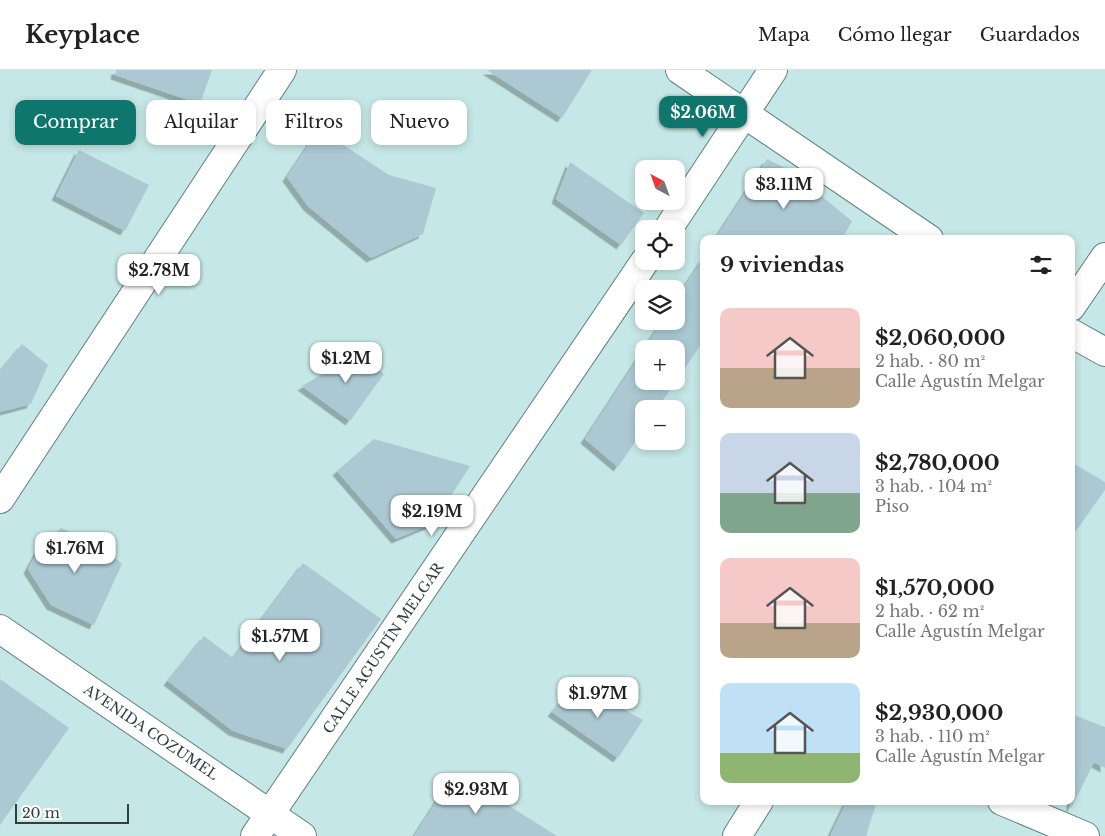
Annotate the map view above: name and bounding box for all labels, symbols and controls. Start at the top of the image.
text: Keyplace [25,20,140,49]
text: Mapa [758,24,810,46]
text: Cómo llegar [838,24,952,46]
text: Guardados [980,24,1080,46]
pin: $2.06M [662,96,744,138]
chip: Comprar [15,100,136,145]
chip: Alquilar [146,100,256,145]
chip: Filtros [266,100,361,145]
chip: Nuevo [371,100,467,145]
text: $2.06M [670,102,736,122]
north arrow [635,160,685,210]
map controls [635,160,685,450]
pin: $3.11M [743,168,825,210]
text: $3.11M [756,174,812,194]
button: locate [635,220,685,270]
icon: filters [1027,251,1055,279]
text: 9 viviendas [720,252,844,278]
pin: $2.78M [118,254,200,296]
text: $2.78M [128,260,190,280]
button: layers [635,280,685,330]
text: $2,060,000 [875,325,1005,351]
icon: home [760,328,820,388]
button: + [635,340,685,390]
pin: $1.2M [311,342,381,384]
text: $1.2M [321,348,371,368]
text: 2 hab. · 80 m² [875,351,985,371]
text: Calle Agustín Melgar [875,371,1045,391]
button: − [635,400,685,450]
text: $2,780,000 [875,450,1000,476]
icon: home [760,453,820,513]
text: 3 hab. · 104 m² [875,476,992,496]
pin: $2.19M [391,494,473,537]
text: Piso [875,496,909,516]
text: $2.19M [402,501,462,521]
pin: $1.76M [34,532,116,574]
text: $1.76M [46,538,104,558]
street label: CALLE AGUSTÍN MELGAR [319,558,448,737]
text: $1,570,000 [875,575,995,601]
icon: home [760,578,820,638]
text: 2 hab. · 62 m² [875,601,984,621]
pin: $1.57M [239,620,321,662]
text: Calle Agustín Melgar [875,621,1045,641]
text: $1.57M [251,626,309,646]
pin: $1.97M [557,676,639,719]
street label: AVENIDA COZUMEL [80,680,222,784]
text: $1.97M [569,683,628,703]
text: $2,930,000 [875,700,1003,726]
icon: home [760,703,820,763]
text: 3 hab. · 110 m² [875,726,990,746]
text: Calle Agustín Melgar [875,746,1045,766]
pin: $2.93M [435,772,517,815]
text: $2.93M [444,779,508,799]
scale bar [15,801,129,824]
text: 20 m [22,804,60,822]

